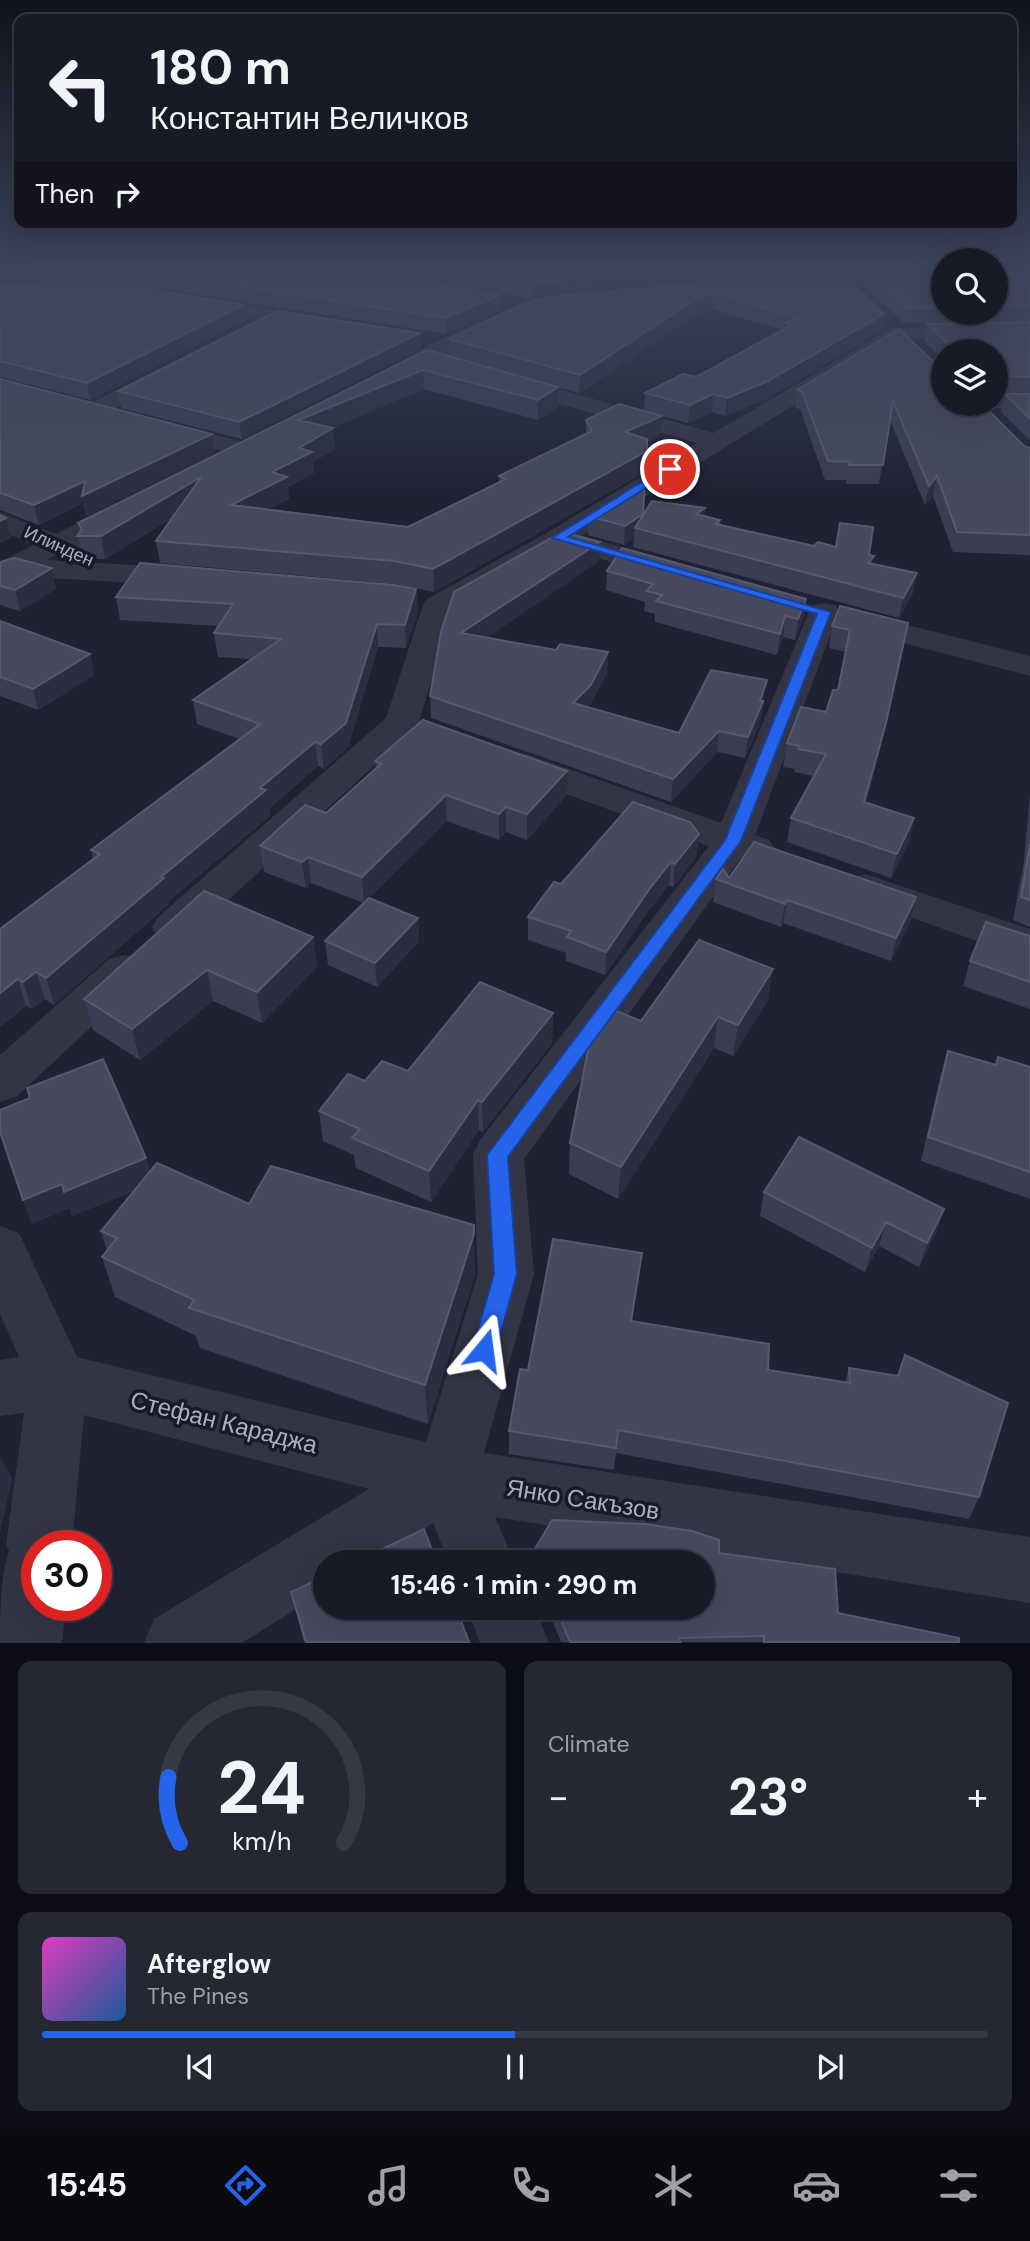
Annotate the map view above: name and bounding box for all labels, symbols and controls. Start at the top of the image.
text: 180 m [150,35,291,99]
icon: left [35,42,126,133]
text: Константин Величков [150,97,469,139]
icon: right [108,175,146,213]
text: Then [35,177,94,211]
map controls [931,248,1008,416]
button: search [931,248,1008,325]
button: layers [931,339,1008,416]
pin [640,439,700,499]
icon: arrive [651,450,689,488]
street label: Илинден [20,520,98,572]
position arrow [447,1313,521,1387]
street label: Стефан Караджа [127,1384,321,1460]
street label: Янко Сакъзов [504,1472,662,1526]
speed limit sign: 30 [21,1530,112,1621]
text: 15:46 · 1 min · 290 m [391,1568,637,1602]
text: Climate [548,1729,630,1759]
text: 24 [218,1742,306,1837]
text: 23° [728,1763,808,1831]
text: − [548,1772,569,1822]
text: + [967,1772,988,1822]
text: km/h [232,1825,292,1858]
text: Afterglow [147,1947,271,1981]
text: The Pines [147,1981,249,2011]
icon: previous [181,2048,219,2086]
icon: pause [496,2048,534,2086]
icon: next [811,2048,849,2086]
icon: directions [221,2161,270,2210]
icon: music [364,2161,413,2210]
icon: phone [506,2161,555,2210]
icon: climate [649,2161,698,2210]
icon: car [792,2161,841,2210]
icon: filters [934,2161,983,2210]
text: 15:45 [47,2164,127,2206]

